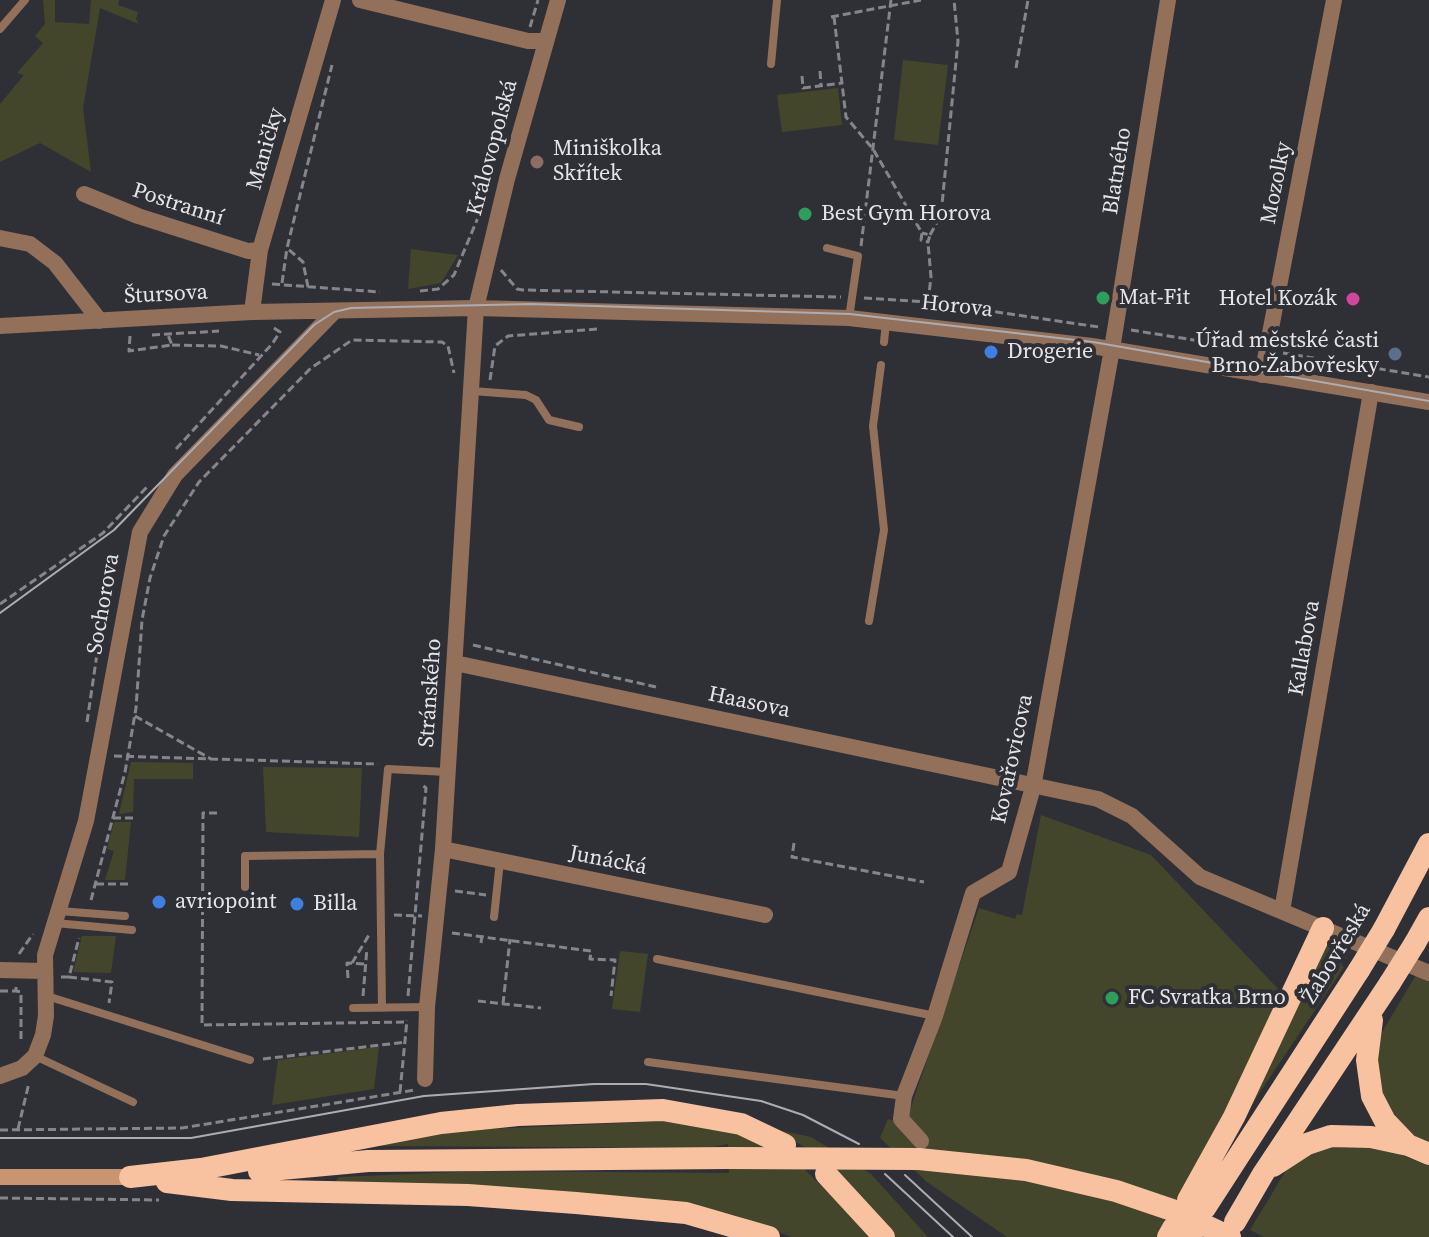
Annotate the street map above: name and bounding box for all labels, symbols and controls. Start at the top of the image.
street label: Královopolská [462,77,524,219]
street label: Maničky [242,105,290,193]
street label: Blatného [1098,126,1138,216]
place label: Miniškolka Skřítek [553,136,662,188]
street label: Mozolky [1256,140,1298,226]
marker: Miniškolka Skřítek [528,153,546,171]
street label: Postranní [129,178,227,232]
place label: Best Gym Horova [821,201,991,227]
marker: Best Gym Horova [796,205,814,223]
street label: Štursova [124,280,208,310]
place label: Mat-Fit [1119,285,1190,311]
place label: Hotel Kozák [1219,286,1337,312]
marker: Mat-Fit [1094,289,1112,307]
street label: Horova [920,290,994,324]
marker: Hotel Kozák [1344,290,1362,308]
place label: Úřad městské časti Brno-Žabovřesky [1196,328,1379,380]
place label: Drogerie [1007,339,1093,365]
marker: Drogerie [982,343,1000,361]
marker: Úřad městské časti Brno-Žabovřesky [1386,345,1404,363]
street label: Sochorova [82,551,126,657]
street label: Kallabova [1284,598,1326,698]
street label: Stránského [414,638,448,748]
street label: Haasova [706,681,792,725]
street label: Kovařovicova [986,692,1040,826]
street label: Junácká [567,841,649,881]
place label: avriopoint [175,889,276,915]
place label: Billa [313,891,357,917]
marker: avriopoint [150,893,168,911]
marker: Billa [288,895,306,913]
street label: Žabovřeská [1297,899,1377,1009]
place label: FC Svratka Brno [1128,985,1286,1011]
marker: FC Svratka Brno [1103,989,1121,1007]

